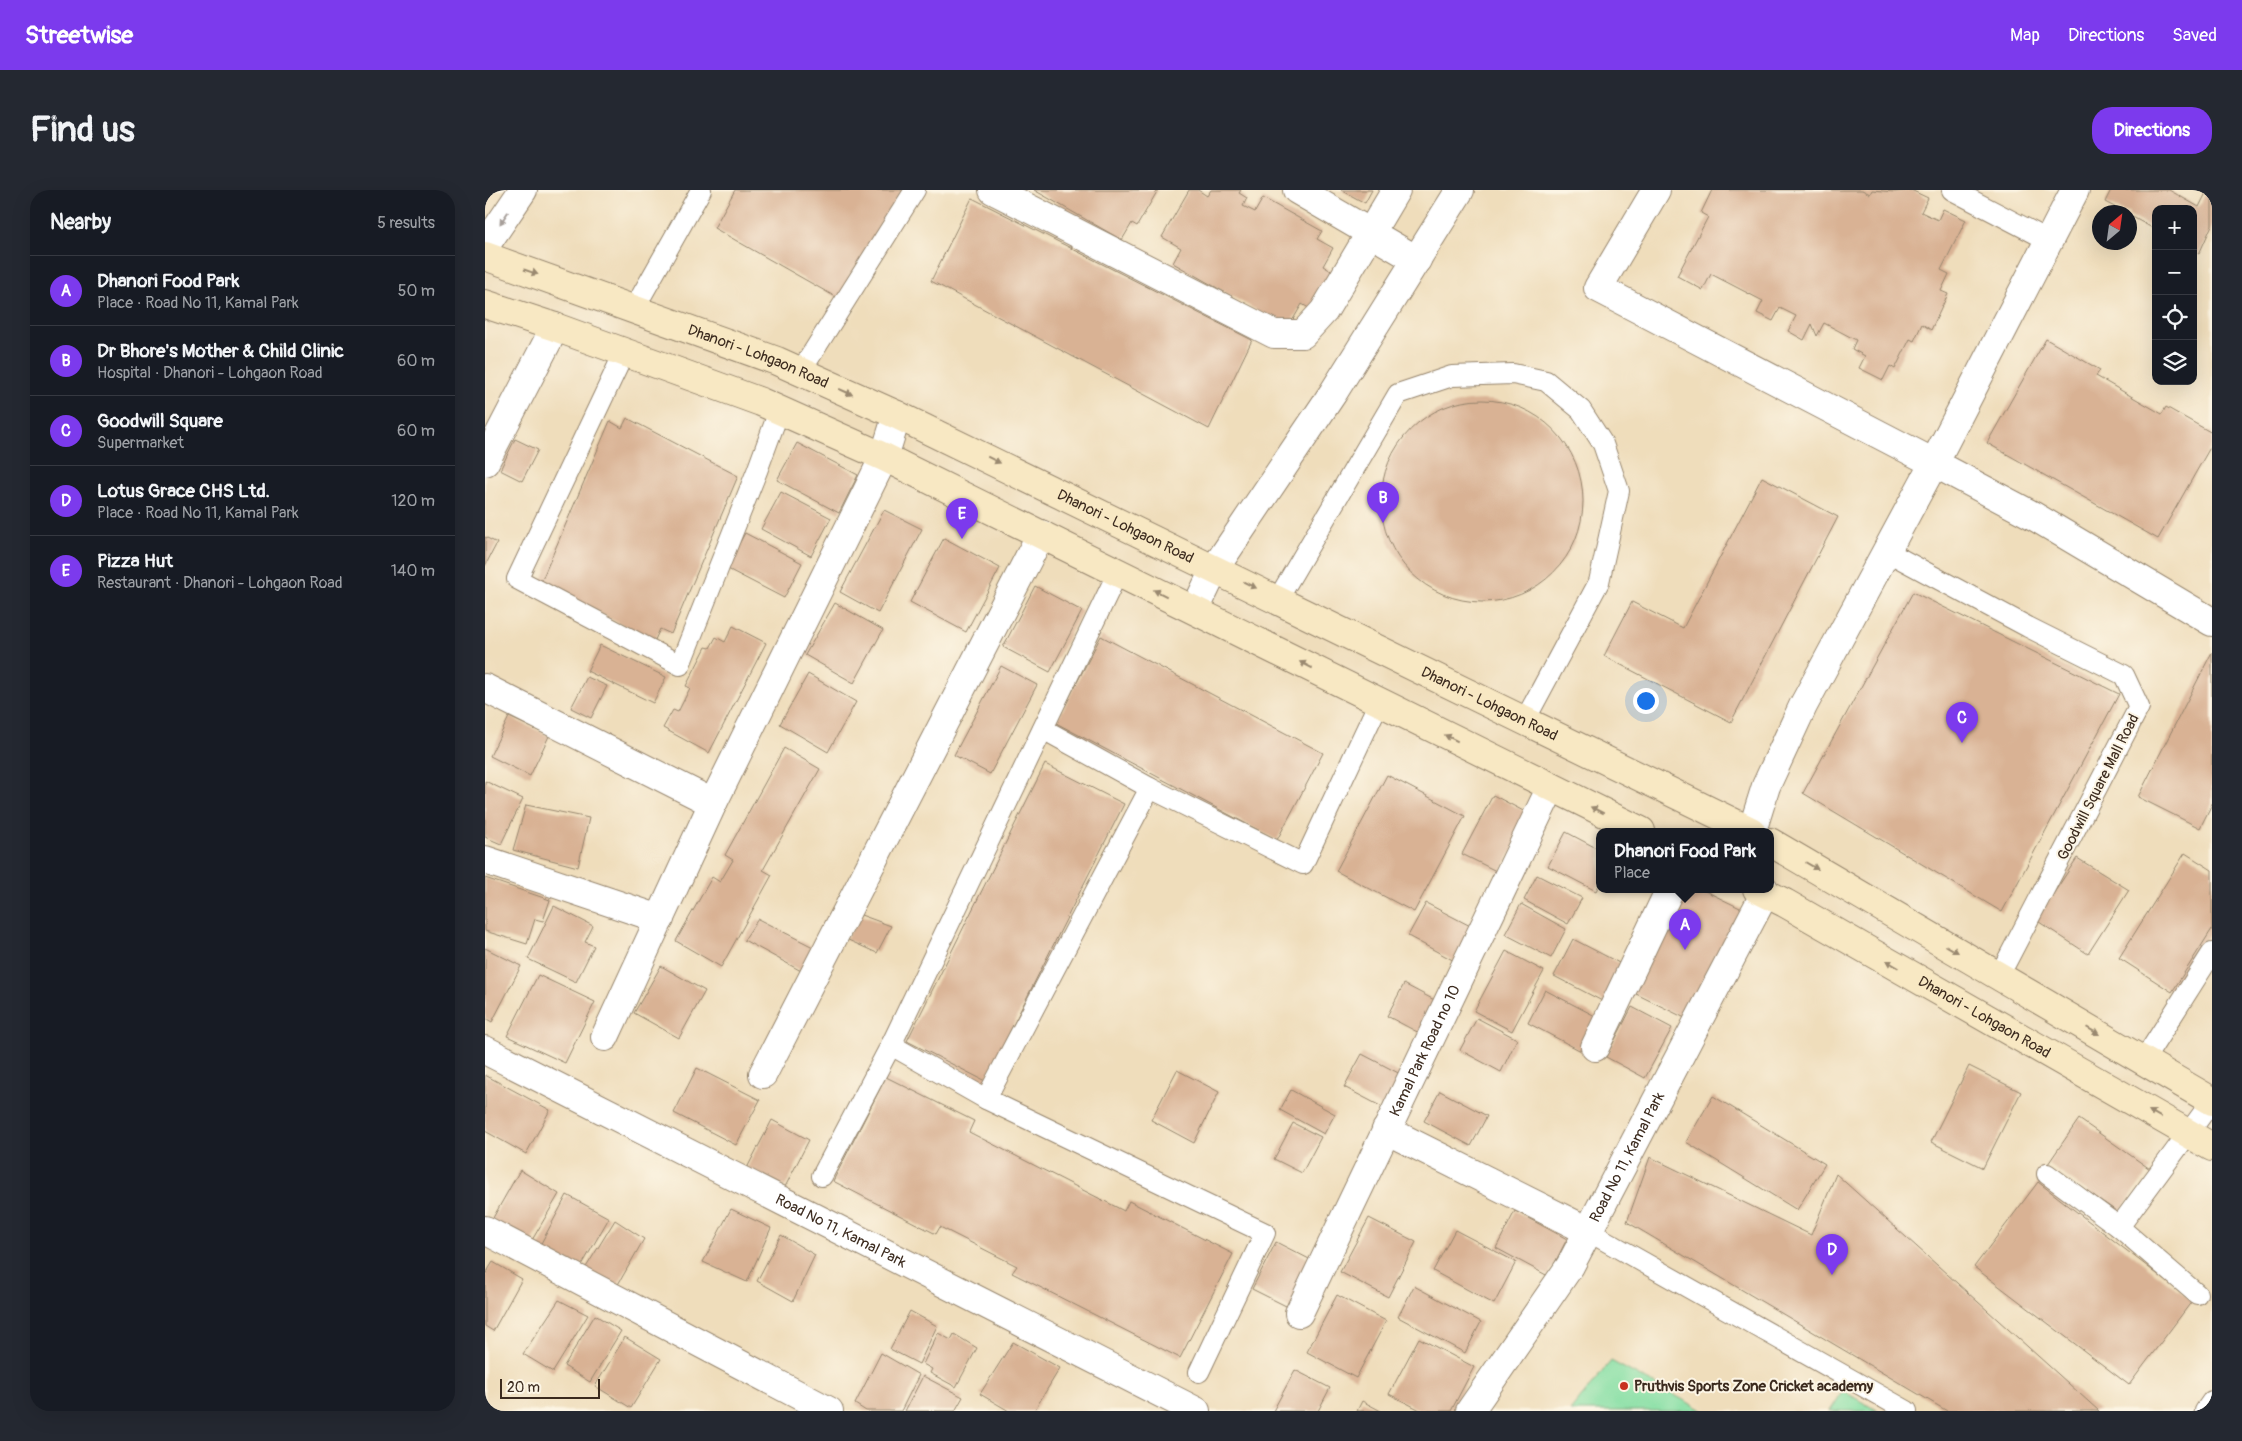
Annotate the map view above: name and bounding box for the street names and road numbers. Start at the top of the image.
street label: Dhanori - Lohgaon Road [685,321,831,393]
street label: Dhanori - Lohgaon Road [1054,485,1197,568]
street label: Dhanori - Lohgaon Road [1418,663,1561,745]
street label: Goodwill Square Mall Road [2053,711,2144,864]
street label: Dhanori - Lohgaon Road [1914,972,2054,1063]
street label: Kamal Park Road no 10 [1386,982,1465,1120]
street label: Road No 11, Kamal Park [1586,1088,1670,1226]
street label: Road No 11, Kamal Park [772,1190,910,1273]

